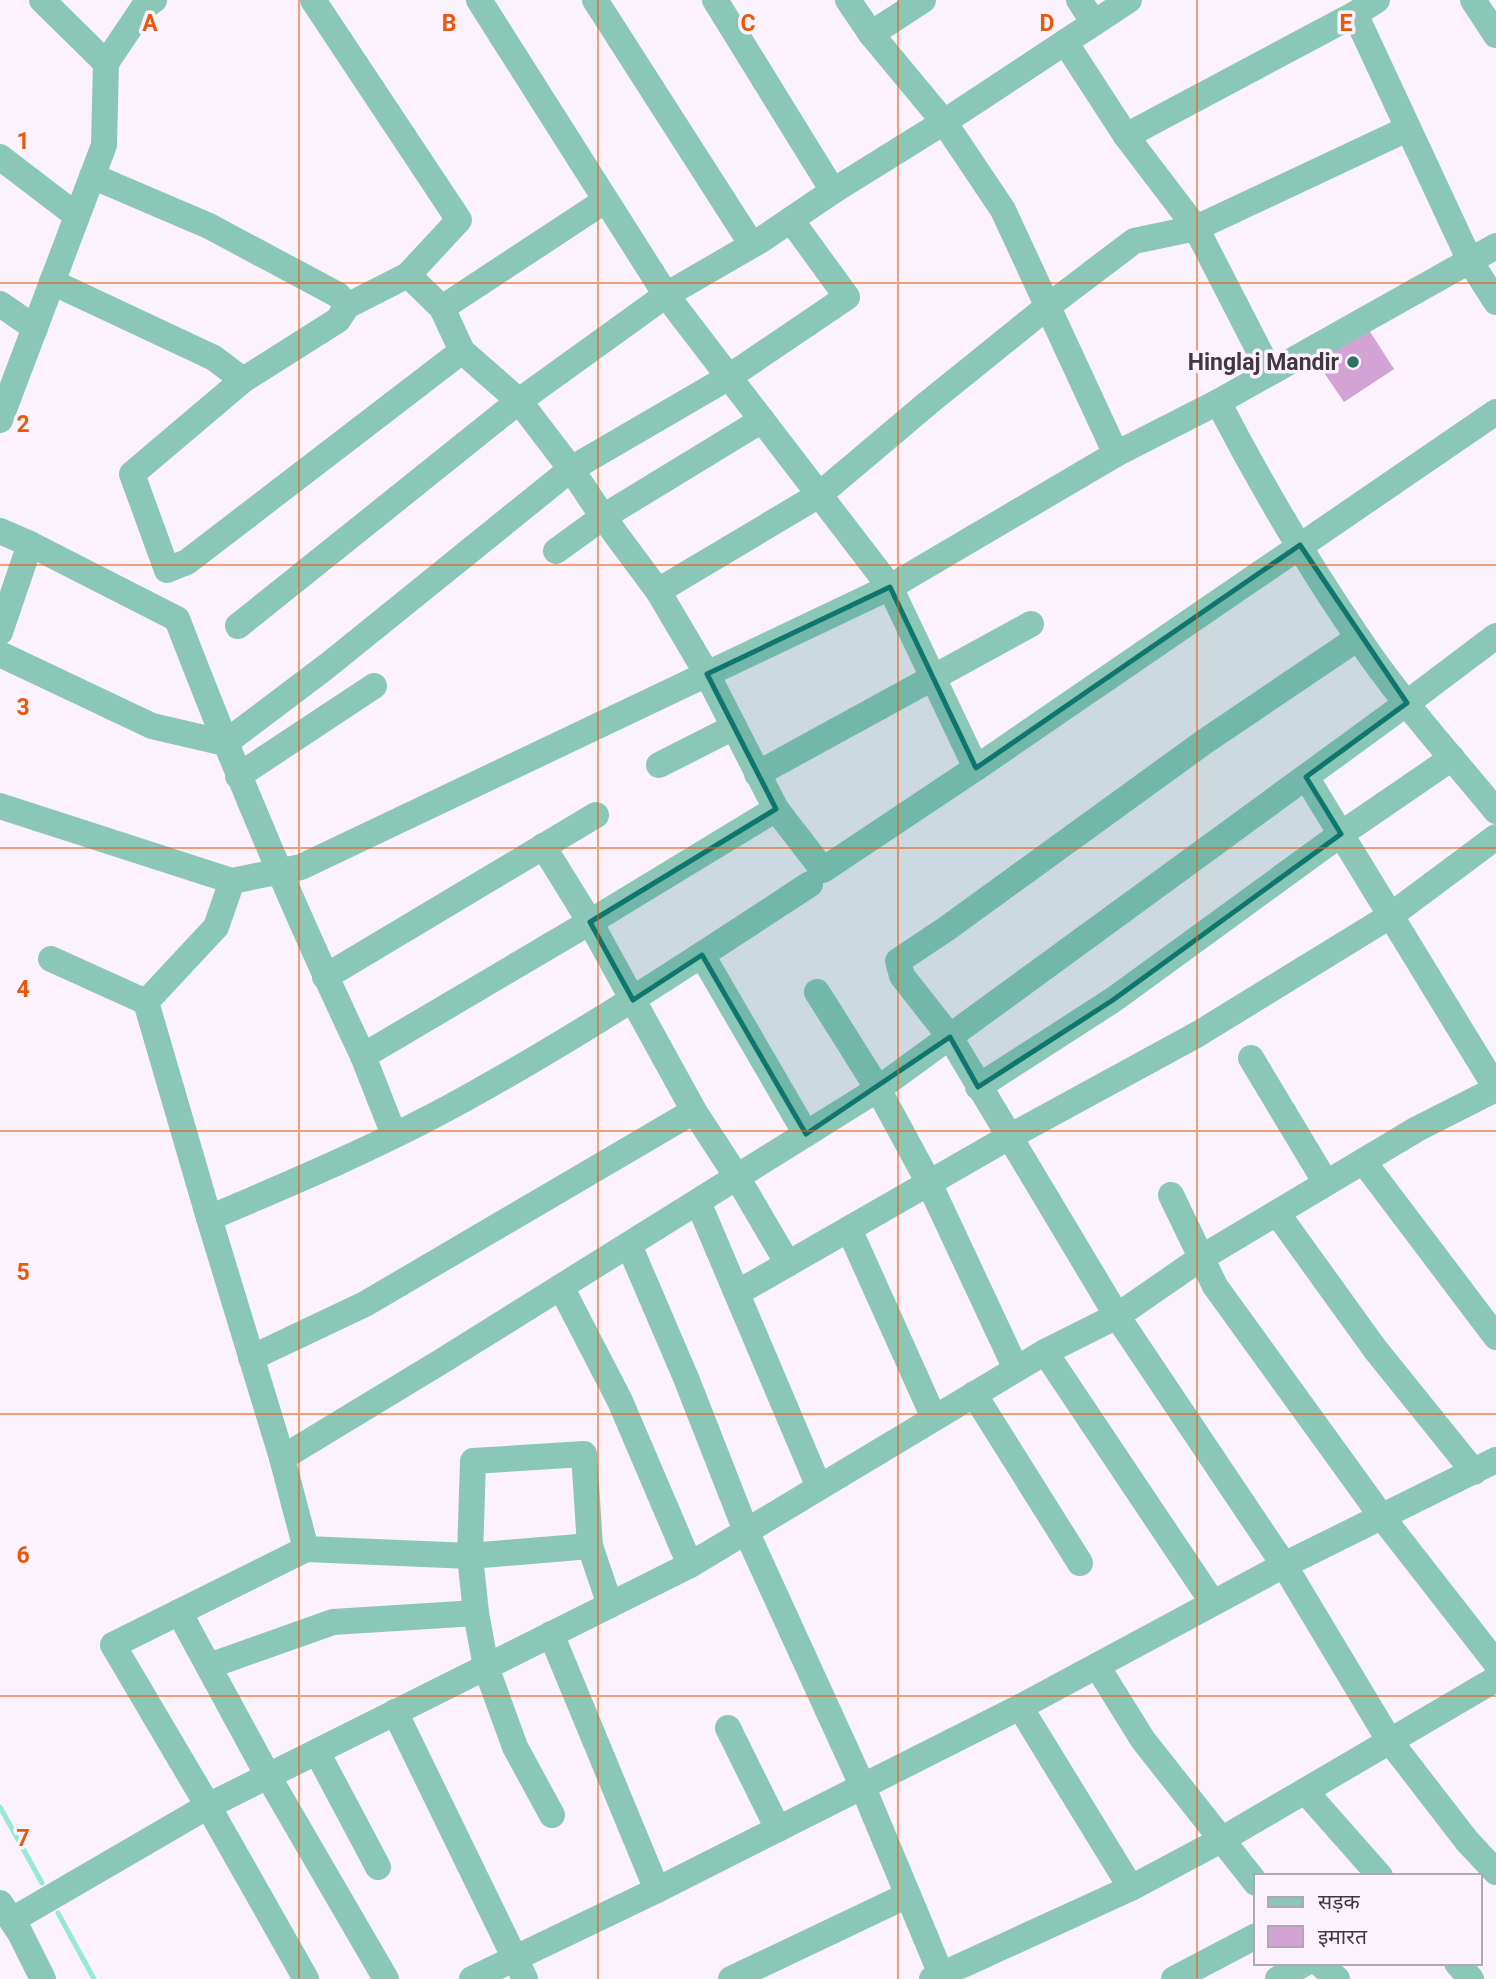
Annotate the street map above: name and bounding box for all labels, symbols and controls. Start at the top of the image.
text: A [142,10,158,37]
text: B [442,10,456,37]
text: C [740,10,756,37]
text: D [1040,10,1054,37]
text: E [1340,10,1353,37]
text: 1 [16,128,30,155]
place label: Hinglaj Mandir [1188,349,1340,376]
marker: Hinglaj Mandir [1345,354,1361,370]
text: 2 [16,411,30,438]
text: 3 [16,694,30,721]
text: 4 [16,976,30,1003]
text: 5 [16,1259,30,1286]
text: 6 [16,1542,30,1569]
text: 7 [16,1825,30,1852]
legend [1254,1874,1482,1965]
text: सड़क [1318,1890,1360,1914]
text: इमारत [1318,1925,1368,1949]

